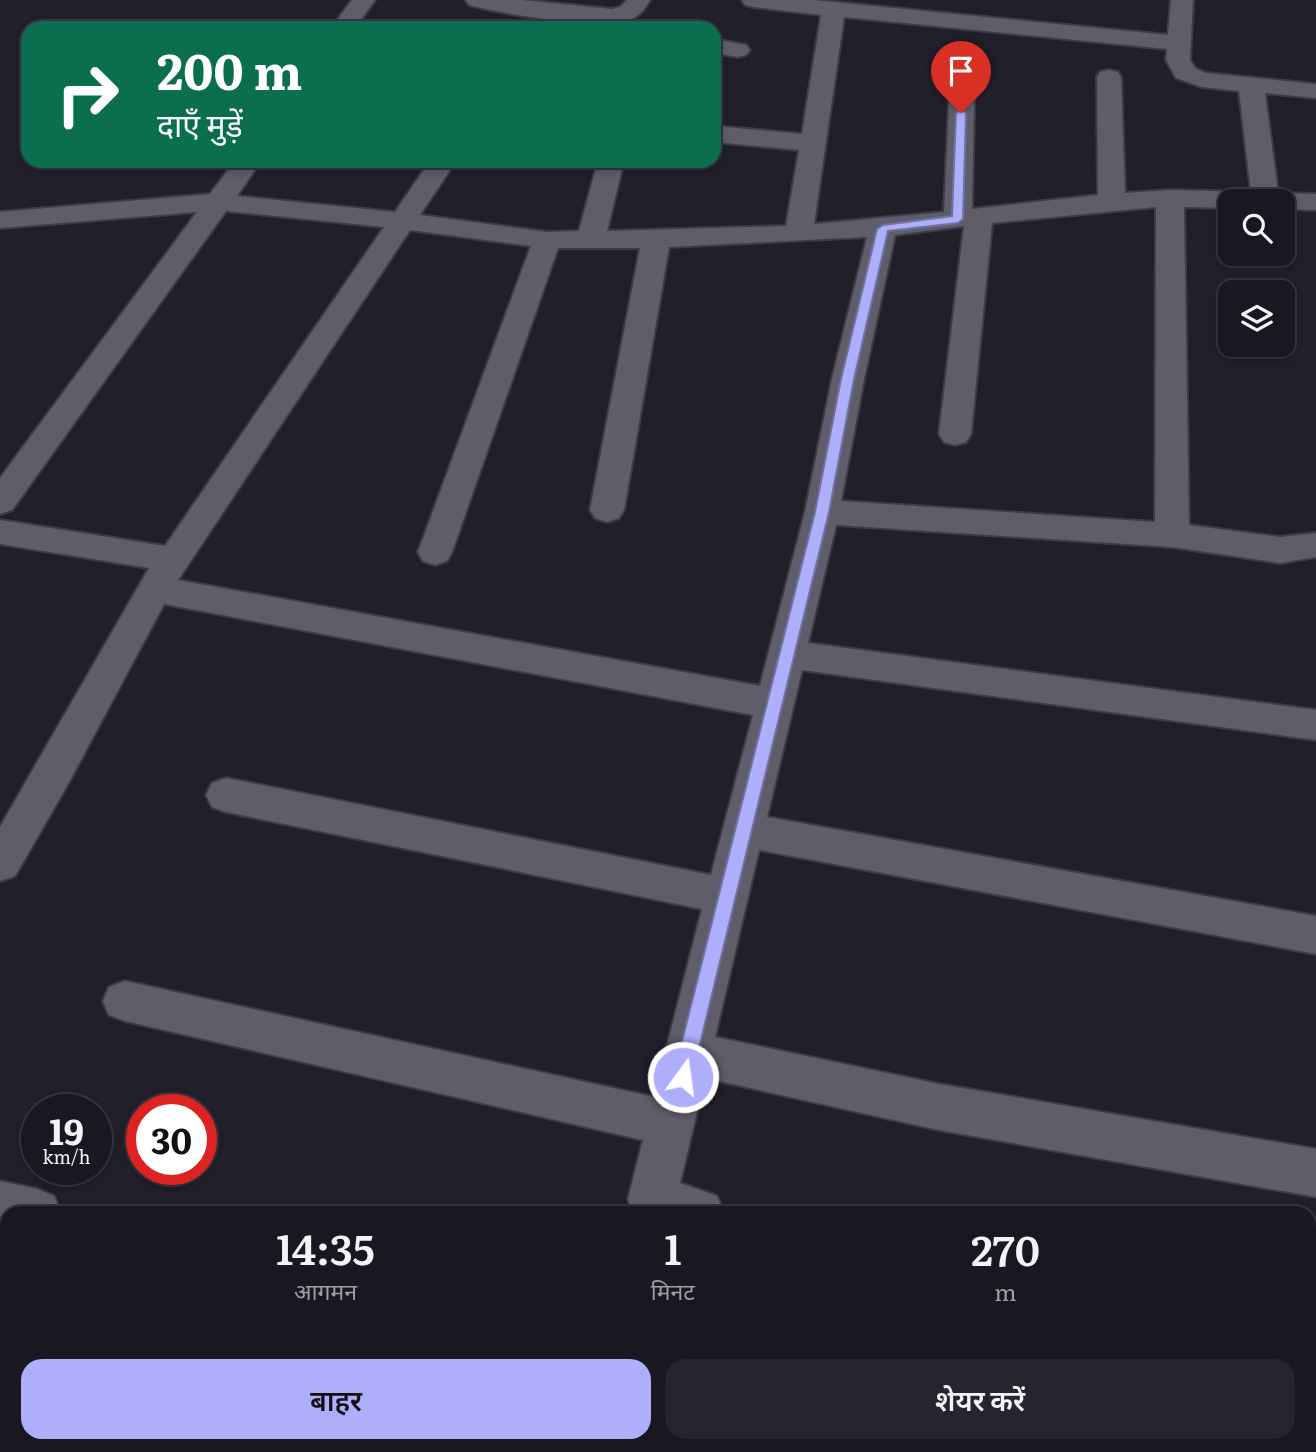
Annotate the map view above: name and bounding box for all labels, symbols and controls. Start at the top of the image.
text: 200 m [157,32,302,105]
pin [931,41,991,113]
icon: right [42,49,133,140]
icon: arrive [942,52,980,90]
text: दाएँ मुड़ें [157,99,243,147]
map controls [1218,189,1295,357]
button: search [1218,189,1295,266]
button: layers [1218,280,1295,357]
position arrow [646,1040,720,1114]
speed limit sign: 30 [126,1094,217,1185]
text: 19 [49,1104,84,1156]
text: km/h [43,1143,90,1170]
text: 14:35 [276,1216,375,1278]
text: 1 [664,1216,682,1278]
text: 270 [971,1217,1040,1279]
text: आगमन [294,1273,357,1307]
text: मिनट [651,1273,695,1307]
text: m [994,1274,1017,1308]
button: बाहर [21,1359,651,1439]
button: शेयर करें [665,1359,1295,1439]

